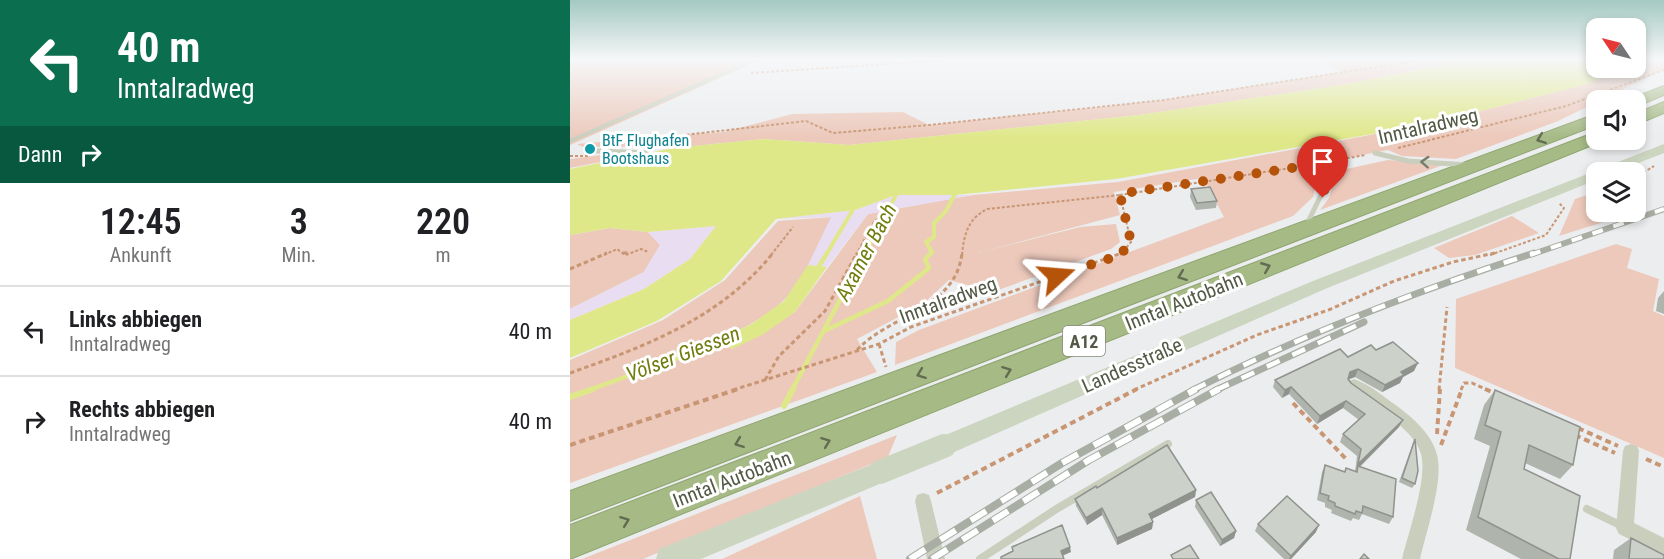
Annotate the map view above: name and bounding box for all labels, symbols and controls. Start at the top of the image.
north arrow [1586,18,1646,78]
map controls [1586,18,1646,222]
text: 40 m [117,23,200,72]
icon: left [18,24,96,102]
text: Inntalradweg [117,73,255,105]
button: sound [1586,90,1646,150]
street label: Inntalradweg [1376,103,1480,149]
place label: BtF Flughafen Bootshaus [602,131,689,168]
one-way arrow [1537,132,1547,145]
pin [1297,136,1348,198]
icon: right [74,138,107,171]
text: Dann [18,142,62,167]
marker: BtF Flughafen Bootshaus [583,142,597,156]
icon: arrive [1306,145,1339,178]
one-way arrow [1420,155,1429,168]
button: layers [1586,162,1646,222]
water label: Axamer Bach [830,199,902,306]
text: 12:45 [100,201,182,243]
text: 3 [290,201,308,243]
text: 220 [416,201,470,243]
text: Ankunft [110,243,172,267]
text: Min. [281,243,316,267]
text: m [436,243,451,267]
position arrow [1025,244,1089,308]
one-way arrow [1261,262,1271,275]
street label: Inntal Autobahn [1122,267,1246,335]
one-way arrow [1177,268,1188,281]
street label: Inntalradweg [896,271,1000,329]
text: Links abbiegen [69,307,202,332]
icon: left [18,315,51,348]
text: 40 m [509,319,552,344]
water label: Völser Giessen [623,321,743,387]
road number: A12 [1063,326,1105,356]
text: Inntalradweg [69,332,171,356]
street label: Landesstraße [1078,332,1186,398]
one-way arrow [1001,366,1012,378]
one-way arrow [916,367,927,379]
text: Rechts abbiegen [69,397,215,422]
icon: right [18,405,51,438]
text: 40 m [509,409,552,434]
text: Inntalradweg [69,422,171,446]
one-way arrow [734,435,745,448]
one-way arrow [819,437,830,449]
street label: Inntal Autobahn [669,445,795,513]
one-way arrow [618,516,629,528]

